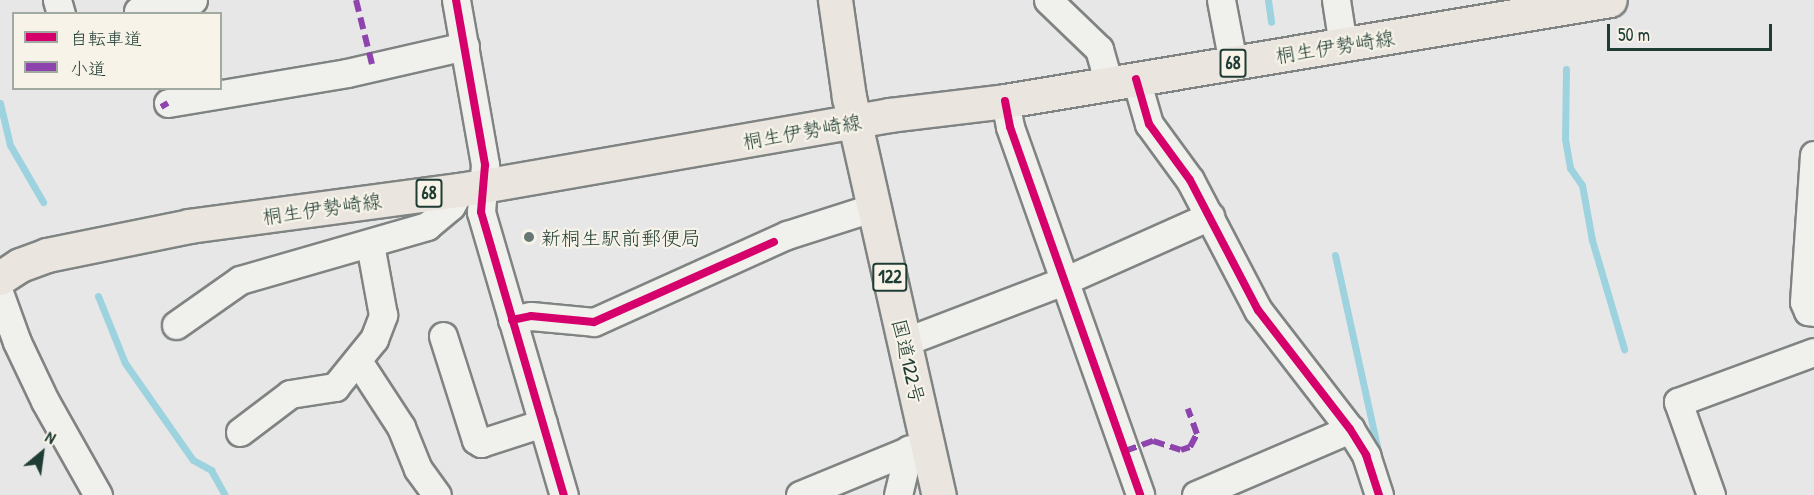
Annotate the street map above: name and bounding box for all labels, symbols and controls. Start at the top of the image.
legend [12,12,222,90]
scale bar [1610,12,1775,50]
text: 50 m [1618,22,1650,47]
street label: 桐生伊勢崎線 [1274,25,1396,67]
text: 自転車道 [70,26,142,51]
road number: 68 [1220,48,1246,78]
text: 小道 [70,56,106,81]
street label: 桐生伊勢崎線 [741,109,863,153]
road number: 68 [416,178,442,208]
street label: 桐生伊勢崎線 [261,188,383,228]
place label: 新桐生駅前郵便局 [541,225,701,249]
marker: 新桐生駅前郵便局 [522,230,536,244]
road number: 122 [872,262,908,292]
street label: 国道122号 [888,316,930,406]
north arrow [12,423,72,483]
text: N [42,426,60,449]

